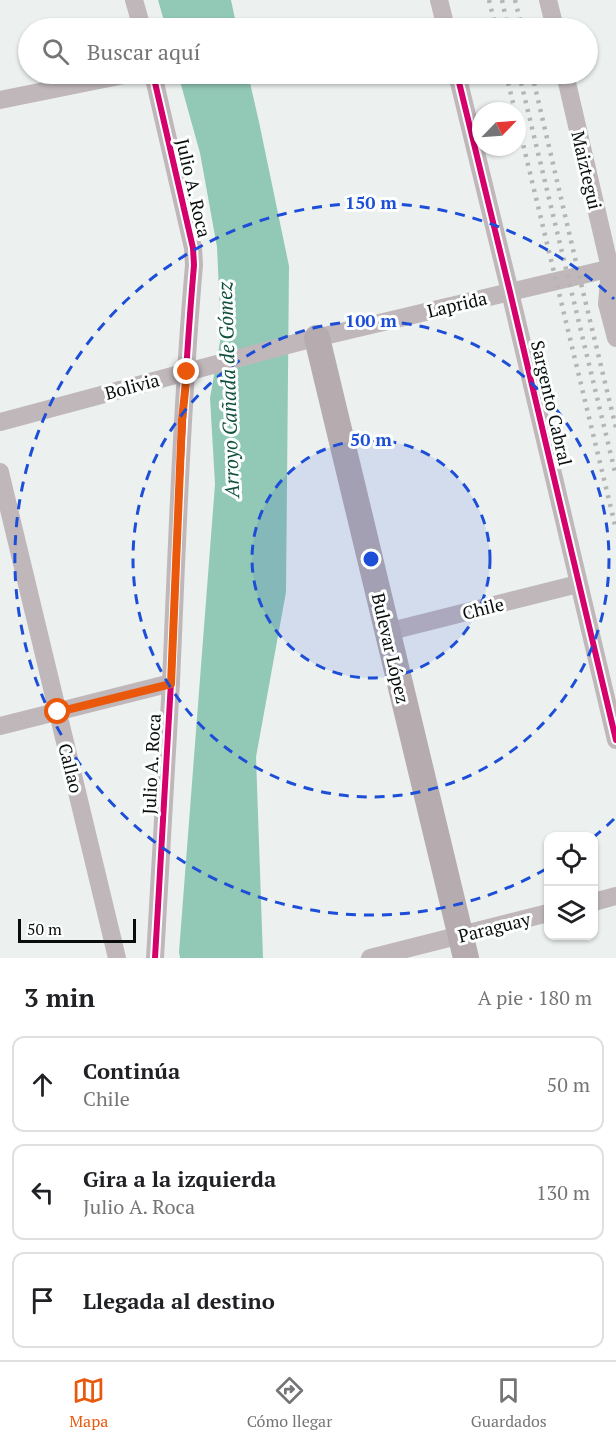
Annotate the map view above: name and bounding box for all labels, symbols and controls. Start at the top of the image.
search box [18,18,598,84]
icon: search [39,35,72,68]
text: Buscar aquí [87,37,200,66]
north arrow [472,102,526,156]
street label: Maiztegui [566,128,608,212]
street label: Julio A. Roca [171,136,217,240]
text: 150 m [345,190,397,214]
water label: Arroyo Cañada de Gómez [211,280,245,499]
street label: Laprida [425,285,489,323]
text: 100 m [345,308,397,332]
street label: Sargento Cabral [526,338,578,468]
route end [173,358,199,384]
street label: Bolivia [102,367,162,405]
text: 50 m [350,427,392,451]
centre of rings [361,549,381,569]
street label: Bulevar López [367,590,415,706]
street label: Chile [460,591,506,625]
route start [44,698,70,724]
street label: Julio A. Roca [136,713,166,815]
street label: Callao [53,741,89,795]
map controls [544,832,598,940]
button: locate [544,832,598,886]
button: layers [544,886,598,940]
street label: Paraguay [455,906,534,948]
scale bar [18,916,136,944]
text: 50 m [27,918,62,940]
text: 3 min [24,980,95,1014]
text: A pie · 180 m [478,984,592,1011]
text: Continúa [83,1056,180,1085]
icon: ahead [26,1068,59,1101]
text: 50 m [547,1071,590,1098]
text: Chile [83,1085,130,1112]
text: Gira a la izquierda [83,1164,276,1193]
icon: left [26,1176,59,1209]
text: 130 m [536,1179,590,1206]
text: Julio A. Roca [83,1193,195,1220]
icon: arrive [26,1284,59,1317]
text: Llegada al destino [83,1286,275,1315]
tab: Mapa [69,1374,108,1432]
tab: Cómo llegar [247,1374,332,1432]
tab: Guardados [471,1374,547,1432]

